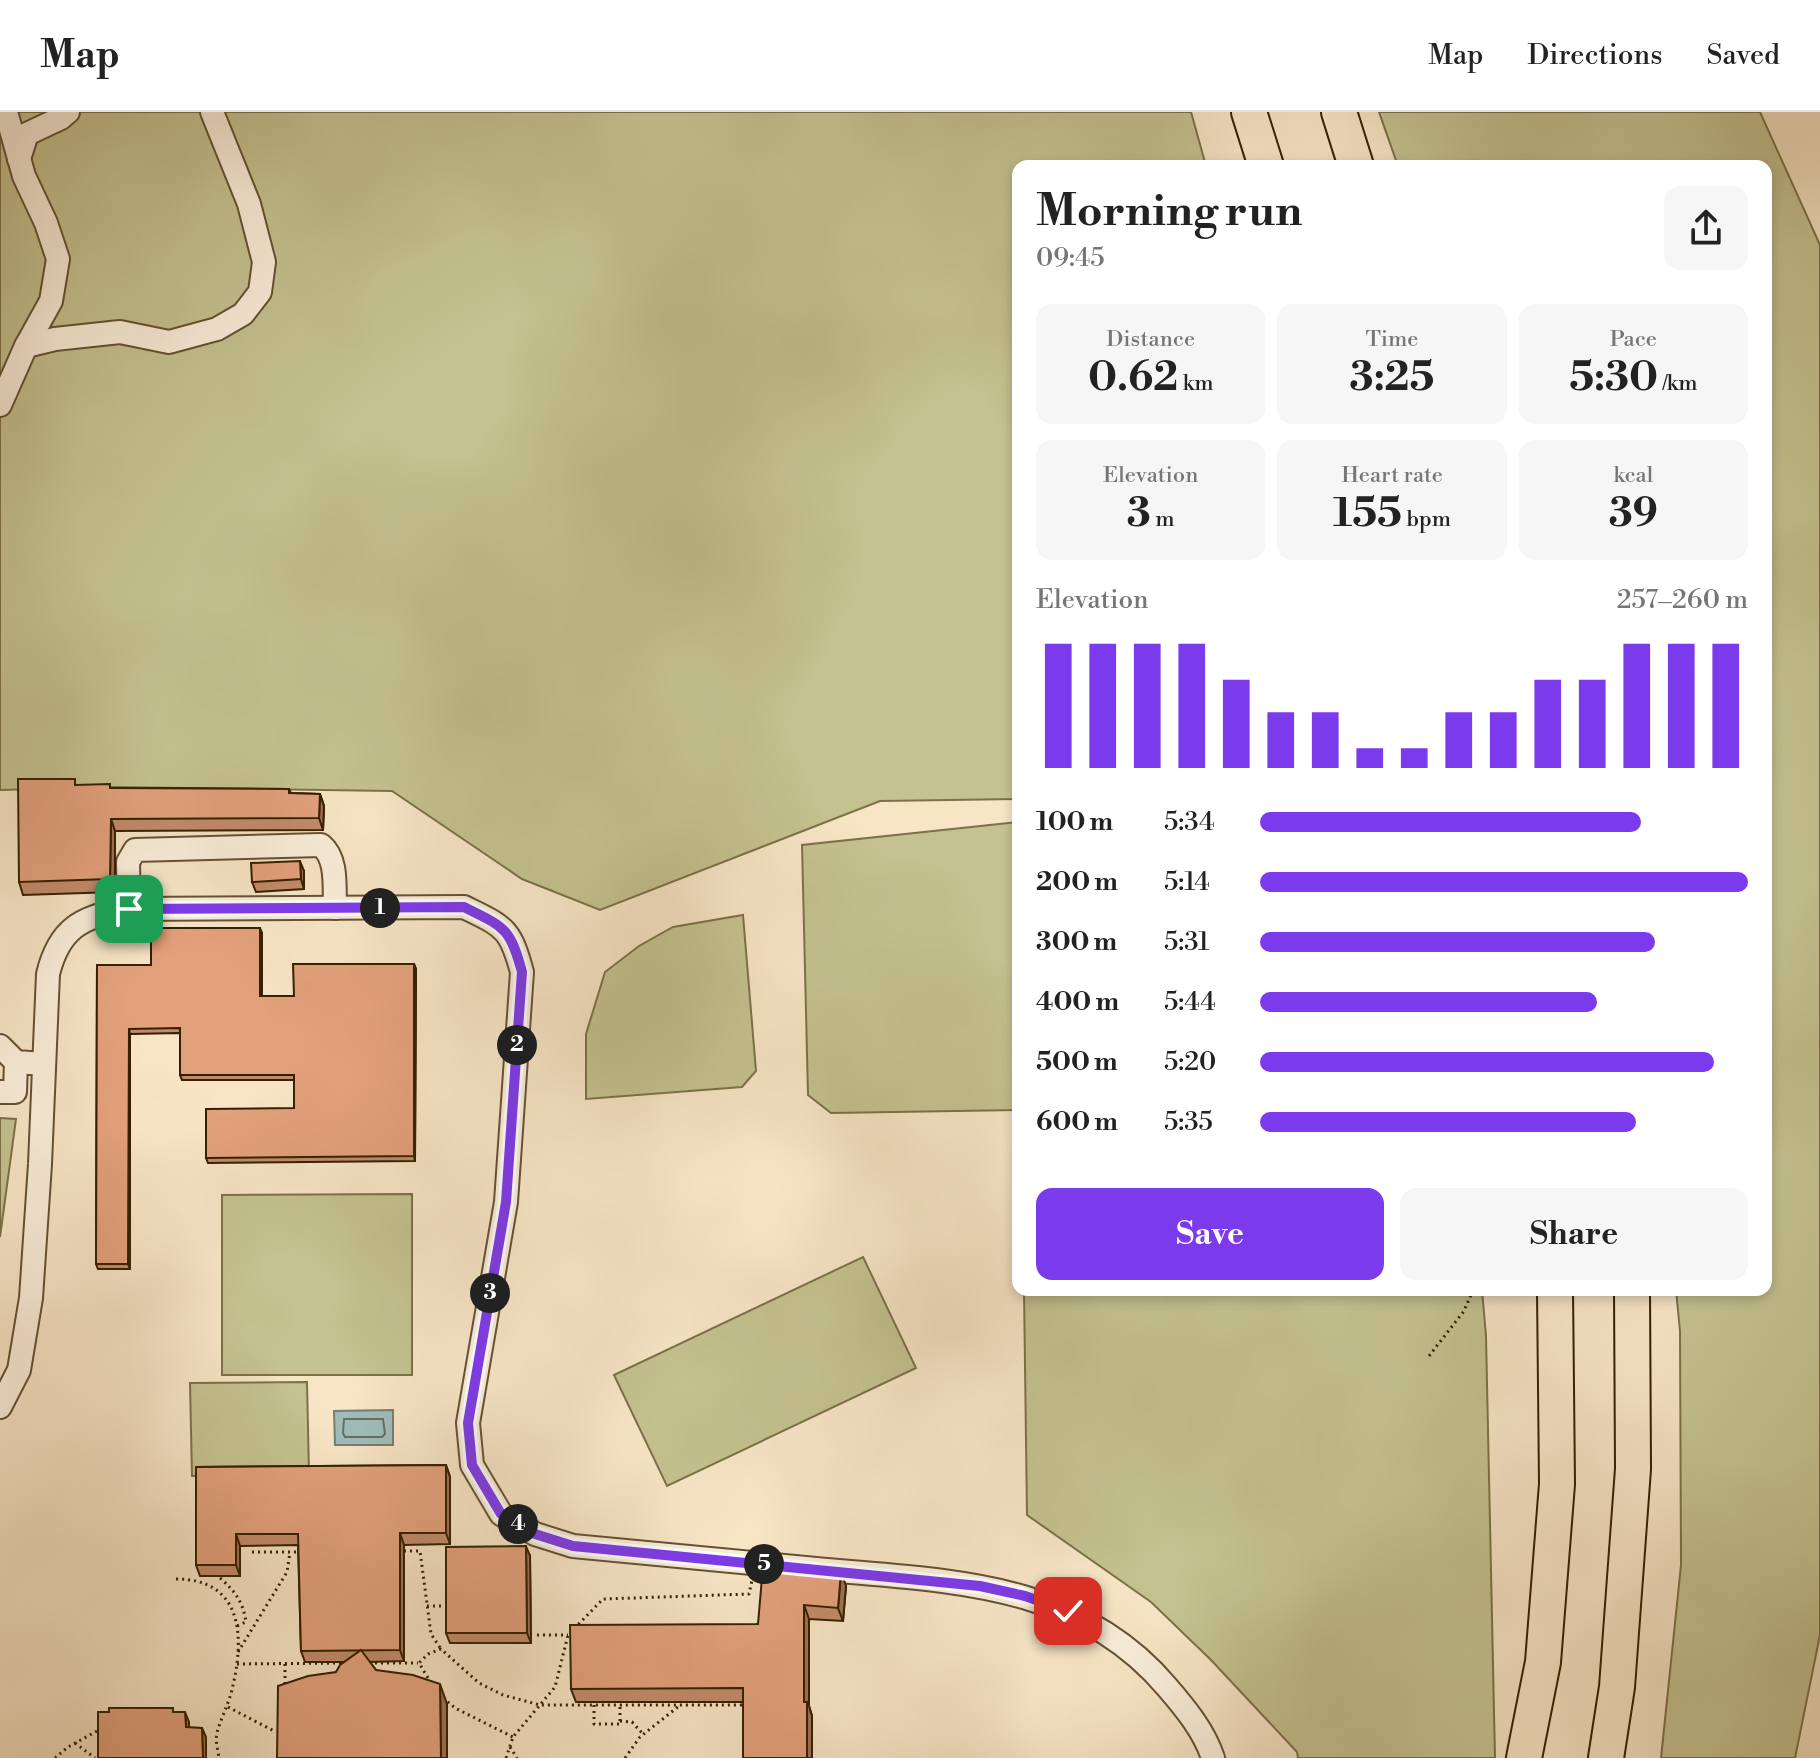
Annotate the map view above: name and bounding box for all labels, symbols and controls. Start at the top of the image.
text: Map [40,32,120,79]
text: Map [1428,38,1483,73]
text: Directions [1527,38,1662,73]
text: Saved [1706,38,1780,73]
text: Morning run [1036,184,1302,239]
button: share [1664,186,1748,270]
text: 09:45 [1036,242,1105,274]
text: Distance [1106,326,1195,353]
text: Time [1366,326,1418,353]
text: Pace [1610,326,1657,353]
text: 0.62 [1088,353,1178,403]
text: 3:25 [1350,353,1434,403]
text: 5:30 [1569,353,1658,403]
text: km [1178,370,1213,397]
text: /km [1658,370,1698,397]
text: Elevation [1103,462,1198,489]
text: Heart rate [1341,462,1443,489]
text: kcal [1613,462,1653,489]
text: 3 [1127,489,1151,539]
text: 155 [1333,489,1402,539]
text: 39 [1609,489,1658,539]
text: m [1151,506,1175,533]
text: bpm [1402,506,1451,533]
text: Elevation [1036,584,1149,616]
text: 257–260 m [1617,584,1748,616]
text: 100 m [1036,806,1113,838]
text: 5:34 [1164,806,1214,838]
text: 200 m [1036,866,1118,898]
text: 5:14 [1164,866,1210,898]
pin [95,875,163,943]
icon: arrive [107,887,151,931]
pin: 1 [360,888,400,928]
text: 1 [375,894,385,921]
text: 300 m [1036,926,1117,958]
text: 5:31 [1164,926,1209,958]
text: 400 m [1036,986,1119,1018]
text: 5:44 [1164,986,1216,1018]
pin: 2 [497,1025,537,1065]
text: 2 [510,1031,524,1058]
text: 500 m [1036,1046,1118,1078]
text: 5:20 [1164,1046,1216,1078]
text: 600 m [1036,1106,1118,1138]
text: 5:35 [1164,1106,1213,1138]
button: Save [1036,1188,1384,1280]
button: Share [1400,1188,1748,1280]
pin: 3 [470,1273,510,1313]
text: 3 [483,1279,497,1306]
pin: 4 [498,1504,538,1544]
text: 4 [511,1510,525,1537]
pin: 5 [744,1544,784,1584]
text: 5 [757,1550,771,1577]
pin [1034,1577,1102,1645]
icon: check [1046,1589,1090,1633]

